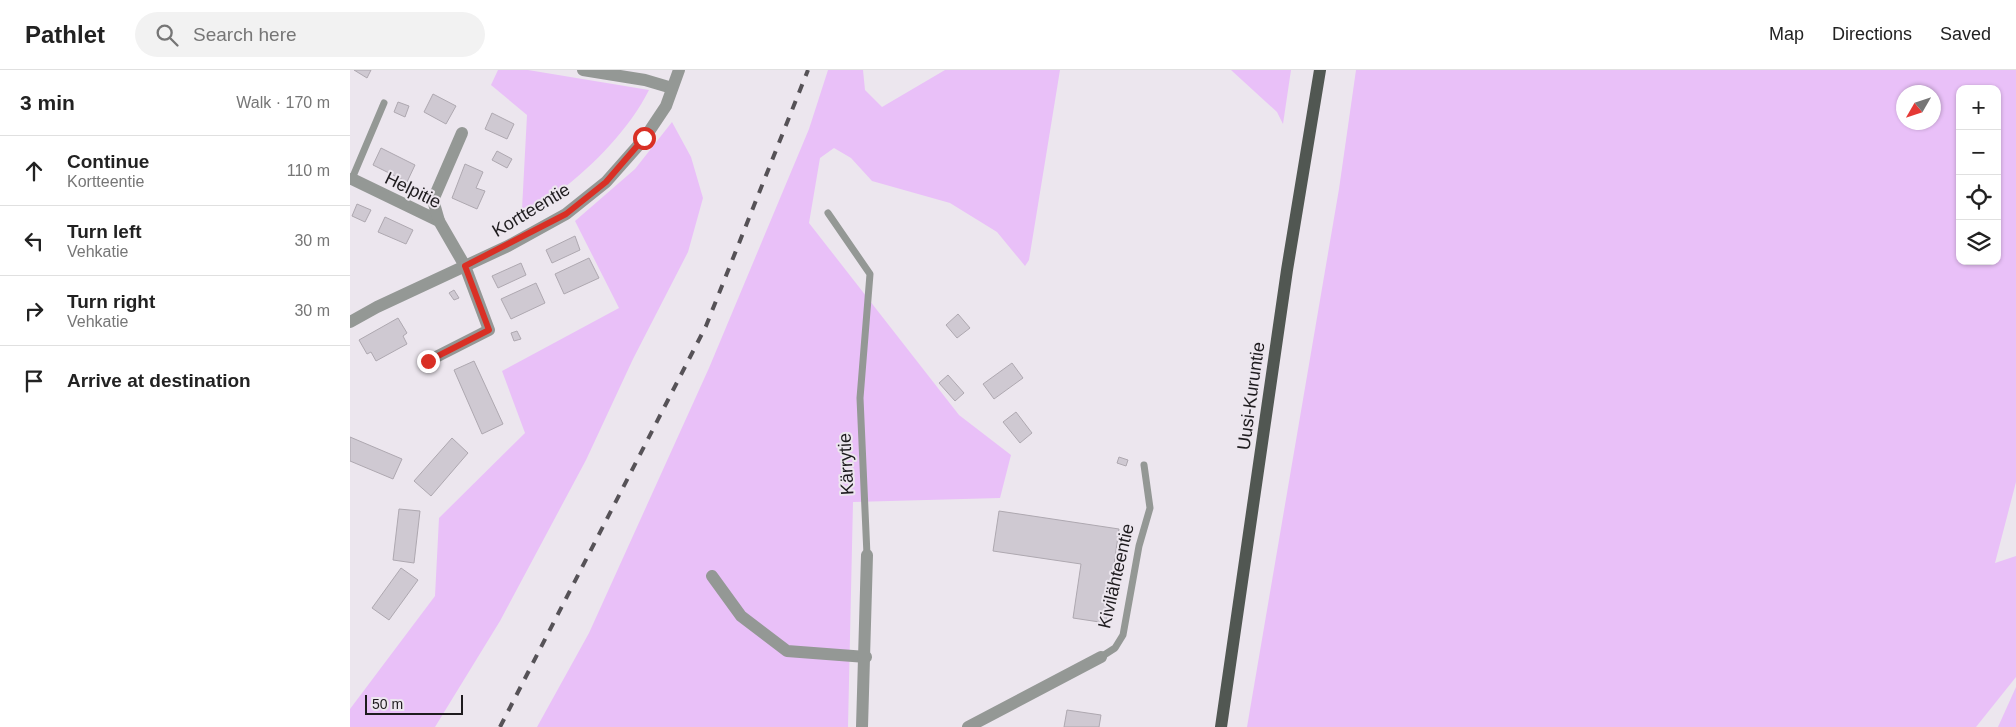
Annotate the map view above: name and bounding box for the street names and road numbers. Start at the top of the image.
street label: Helpitie [382,168,444,212]
street label: Kortteentie [489,179,573,241]
street label: Uusi-Kuruntie [1234,341,1268,451]
street label: Kärrytie [834,433,858,495]
street label: Kivilähteentie [1094,522,1138,630]

